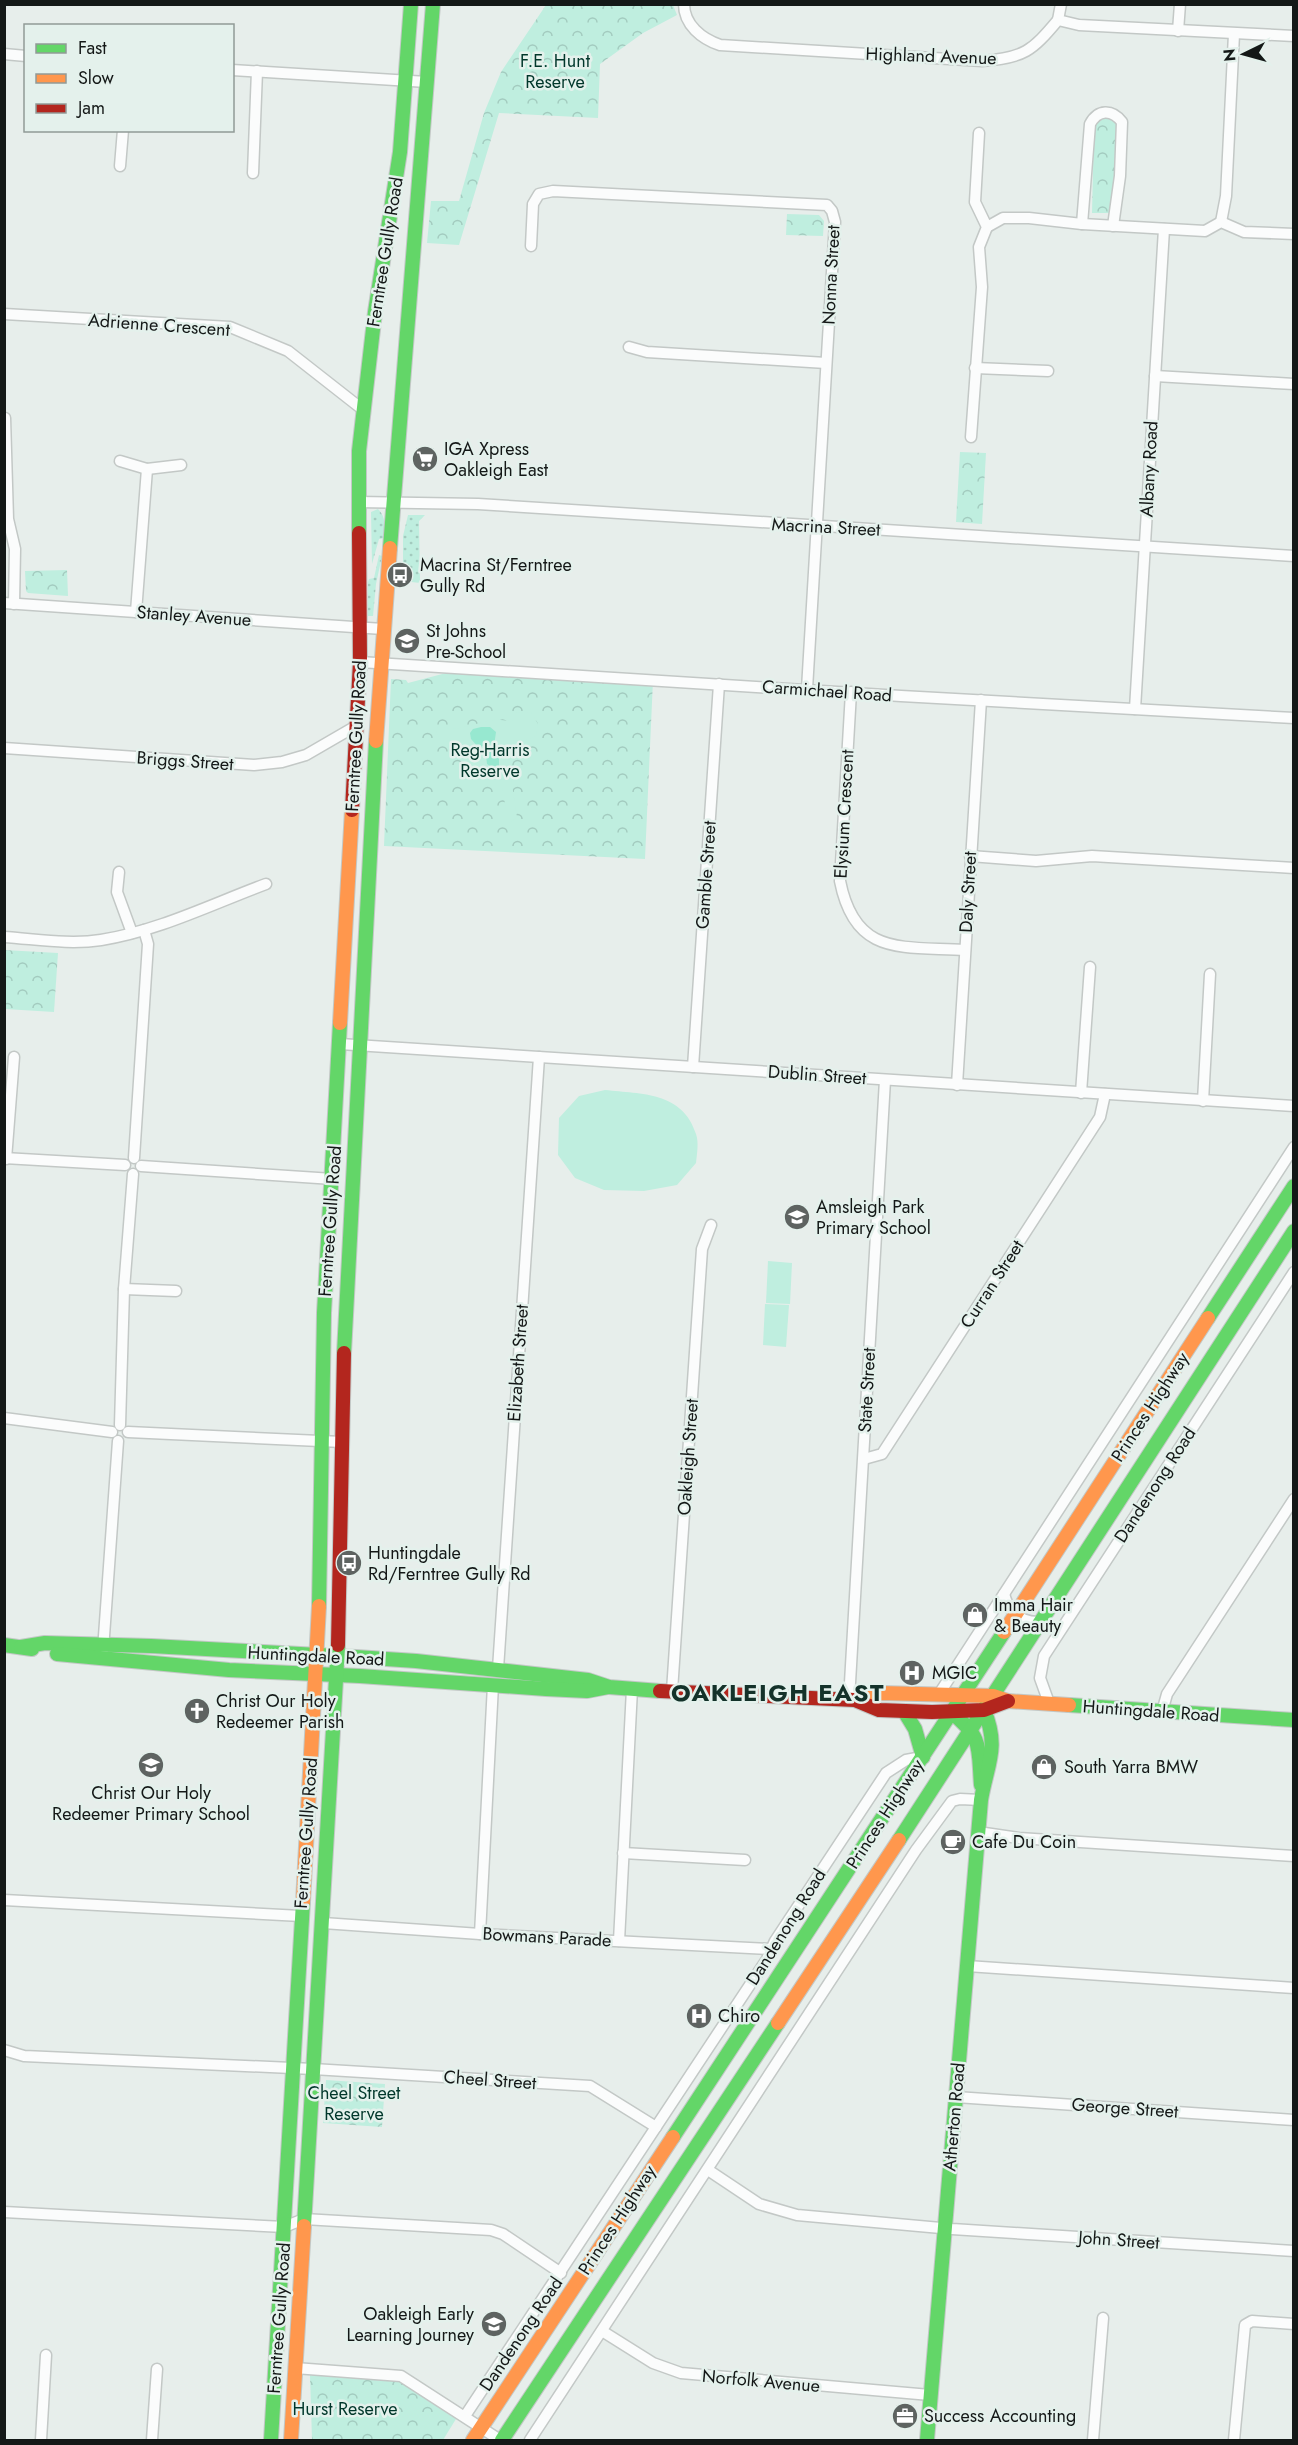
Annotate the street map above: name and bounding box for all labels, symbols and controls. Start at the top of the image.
legend [24,24,234,132]
north arrow [1214,24,1274,84]
text: Fast [78,35,107,61]
street label: Highland Avenue [865,41,997,71]
park label: F.E. Hunt Reserve [520,48,591,95]
text: N [1218,48,1242,63]
text: Slow [78,65,115,91]
text: Jam [76,95,105,121]
street label: Ferntree Gully Road [360,175,410,329]
street label: Nonna Street [815,224,847,325]
street label: Adrienne Crescent [87,307,232,343]
street label: Albany Road [1133,420,1165,518]
place label: IGA Xpress Oakleigh East [444,436,549,483]
supermarket icon: IGA Xpress Oakleigh East [410,444,440,474]
street label: Macrina Street [771,511,882,543]
place label: Macrina St/Ferntree Gully Rd [420,552,572,599]
bus stop icon: Macrina St/Ferntree Gully Rd [385,560,415,590]
street label: Stanley Avenue [136,599,252,633]
place label: St Johns Pre-School [426,618,506,665]
school or university icon: St Johns Pre-School [392,626,422,656]
street label: Ferntree Gully Road [339,660,373,812]
street label: Carmichael Road [761,673,893,709]
park label: Reg-Harris Reserve [450,737,530,784]
street label: Briggs Street [136,745,235,777]
street label: Elysium Crescent [828,748,860,879]
street label: Gamble Street [689,819,723,930]
street label: Daly Street [953,850,983,933]
street label: Dublin Street [767,1059,868,1091]
street label: Ferntree Gully Road [312,1145,348,1297]
place label: Amsleigh Park Primary School [816,1194,931,1241]
school or university icon: Amsleigh Park Primary School [782,1202,812,1232]
street label: Curran Street [954,1234,1031,1333]
street label: Elizabeth Street [501,1303,535,1422]
street label: State Street [852,1346,882,1433]
street label: Princes Highway [1105,1347,1195,1467]
street label: Oakleigh Street [671,1397,705,1516]
street label: Dandenong Road [1108,1422,1202,1548]
place label: Huntingdale Rd/Ferntree Gully Rd [368,1540,530,1587]
bus stop icon: Huntingdale Rd/Ferntree Gully Rd [334,1548,364,1578]
place label: Imma Hair & Beauty [994,1592,1074,1639]
shop icon: Imma Hair & Beauty [960,1600,990,1630]
street label: Huntingdale Road [247,1639,385,1673]
hospital icon: MGIC [897,1658,927,1688]
place label: MGIC [932,1660,977,1686]
district label: OAKLEIGH EAST [671,1675,885,1710]
place label: Christ Our Holy Redeemer Parish [216,1688,345,1735]
street label: Huntingdale Road [1082,1693,1220,1729]
church icon: Christ Our Holy Redeemer Parish [182,1696,212,1726]
school or university icon: Christ Our Holy Redeemer Primary School [136,1750,166,1780]
shop icon: South Yarra BMW [1029,1752,1059,1782]
street label: Princes Highway [840,1754,930,1874]
place label: South Yarra BMW [1064,1754,1198,1780]
street label: Ferntree Gully Road [288,1757,324,1909]
place label: Christ Our Holy Redeemer Primary School [52,1780,250,1827]
cafe icon: Cafe Du Coin [938,1827,968,1857]
place label: Cafe Du Coin [972,1829,1076,1855]
street label: Dandenong Road [740,1864,832,1990]
street label: Bowmans Parade [482,1921,612,1953]
hospital icon: Chiro [684,2001,714,2031]
place label: Chiro [718,2003,760,2029]
street label: Atherton Road [936,2062,972,2172]
street label: Cheel Street [443,2064,538,2096]
park label: Cheel Street Reserve [308,2080,401,2127]
street label: George Street [1071,2091,1180,2125]
street label: Princes Highway [572,2160,662,2280]
street label: John Street [1075,2224,1161,2256]
street label: Ferntree Gully Road [261,2242,297,2394]
street label: Dandenong Road [473,2272,569,2396]
place label: Oakleigh Early Learning Journey [346,2301,474,2348]
school or university icon: Oakleigh Early Learning Journey [479,2309,509,2339]
street label: Norfolk Avenue [701,2363,821,2399]
park label: Hurst Reserve [293,2396,397,2422]
office icon: Success Accounting [890,2401,920,2431]
place label: Success Accounting [924,2403,1076,2429]

